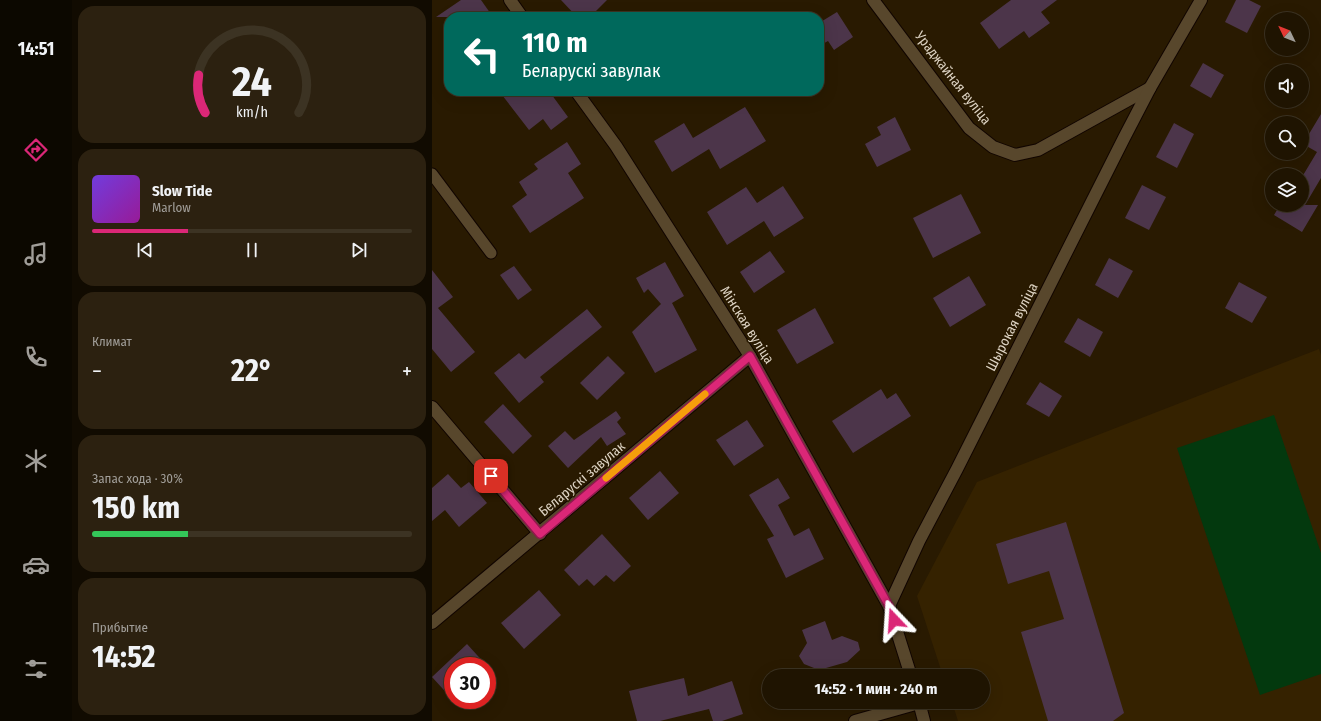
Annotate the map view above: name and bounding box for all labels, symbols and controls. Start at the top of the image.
north arrow [1265,12,1309,56]
map controls [1265,12,1309,212]
text: 110 m [522,26,588,59]
street label: Ураджайная вуліца [911,27,995,128]
icon: left [456,28,508,80]
text: 14:51 [18,38,54,60]
text: 24 [231,56,272,106]
text: Беларускі завулак [522,60,660,82]
button: sound [1265,64,1309,108]
text: km/h [236,103,268,120]
button: search [1265,116,1309,160]
icon: directions [22,136,50,164]
button: layers [1265,168,1309,212]
text: Slow Tide [152,182,212,200]
text: Marlow [152,200,191,215]
icon: previous [134,239,156,261]
icon: pause [241,239,263,261]
icon: next [348,239,370,261]
icon: music [22,240,50,268]
street label: Шырокая вуліца [982,280,1042,374]
street label: Мінская вуліца [716,283,778,367]
text: Климат [92,334,132,349]
icon: phone [22,343,50,371]
text: 22° [231,353,273,389]
text: − [92,358,102,385]
text: + [402,358,412,385]
street label: Беларускі завулак [535,438,629,520]
icon: climate [22,447,50,475]
pin [474,459,508,493]
icon: arrive [480,465,502,487]
text: Запас хода · 30% [92,471,183,486]
text: 150 km [92,490,180,526]
icon: car [22,551,50,579]
position arrow [873,599,915,641]
text: Прибытие [92,620,148,635]
text: 14:52 [92,639,155,675]
icon: filters [22,655,50,683]
speed limit sign: 30 [444,657,496,709]
text: 14:52 · 1 мин · 240 m [815,680,937,698]

